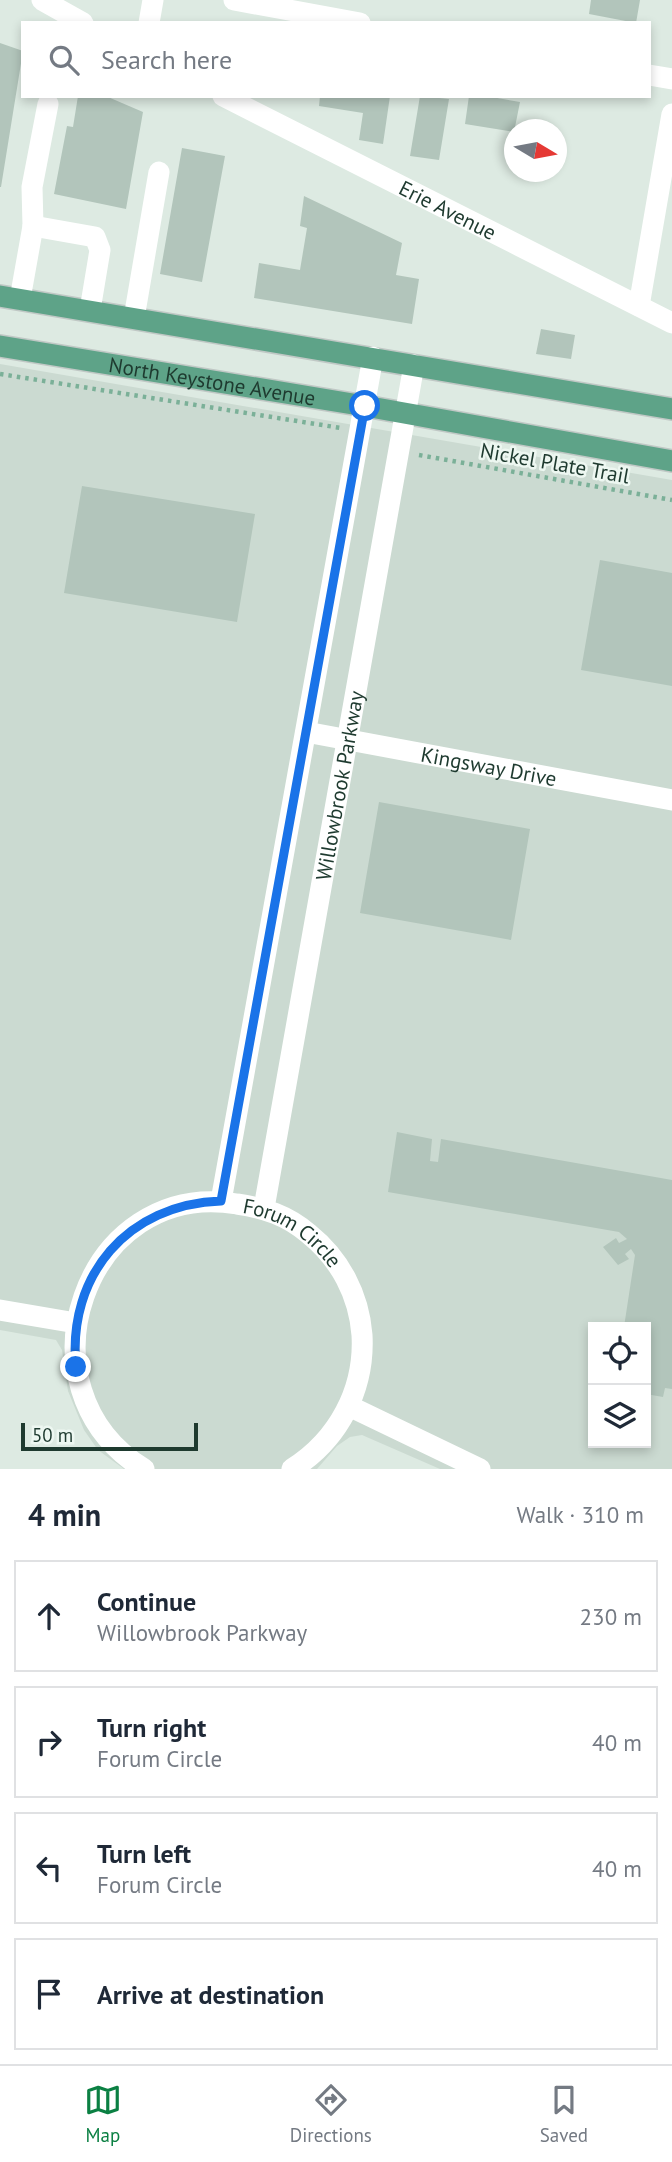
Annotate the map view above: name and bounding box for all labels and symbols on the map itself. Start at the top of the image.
north arrow [504,119,567,182]
street label: Erie Avenue [395,174,501,246]
street label: North Keystone Avenue [107,351,317,411]
route start [349,390,380,421]
street label: Nickel Plate Trail [478,437,632,489]
street label: Willowbrook Parkway [309,688,369,883]
street label: Kingsway Drive [419,740,559,792]
street label: Forum Circle [241,1192,348,1272]
route end [60,1351,91,1382]
scale bar [21,1420,198,1452]

